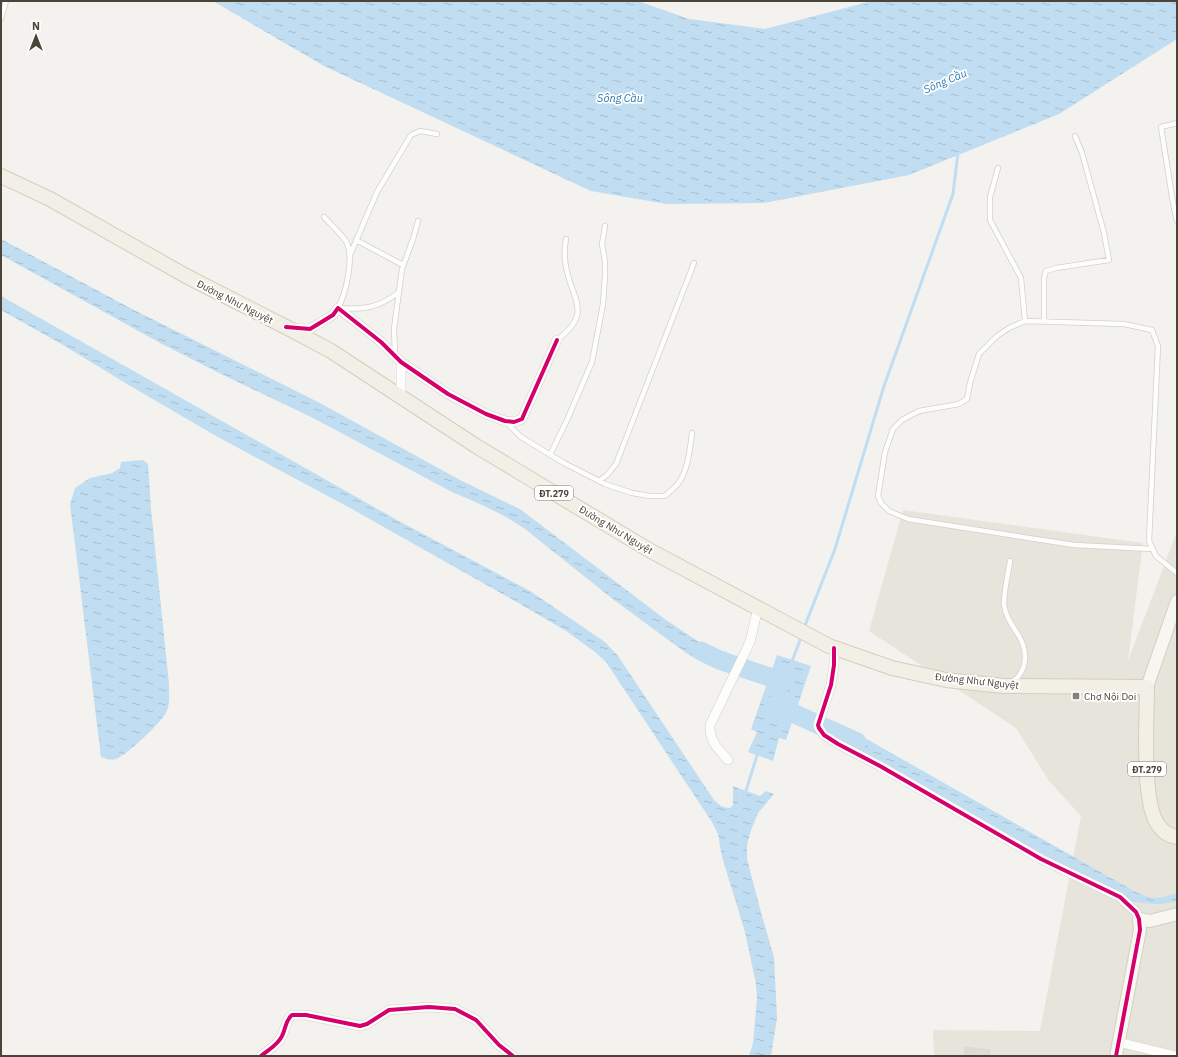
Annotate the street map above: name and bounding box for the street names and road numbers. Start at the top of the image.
street label: Đường Như Nguyệt [195,277,276,327]
road number: ĐT.279 [535,486,573,500]
street label: Đường Như Nguyệt [577,503,656,557]
street label: Đường Như Nguyệt [935,670,1020,692]
road number: ĐT.279 [1128,762,1166,776]

